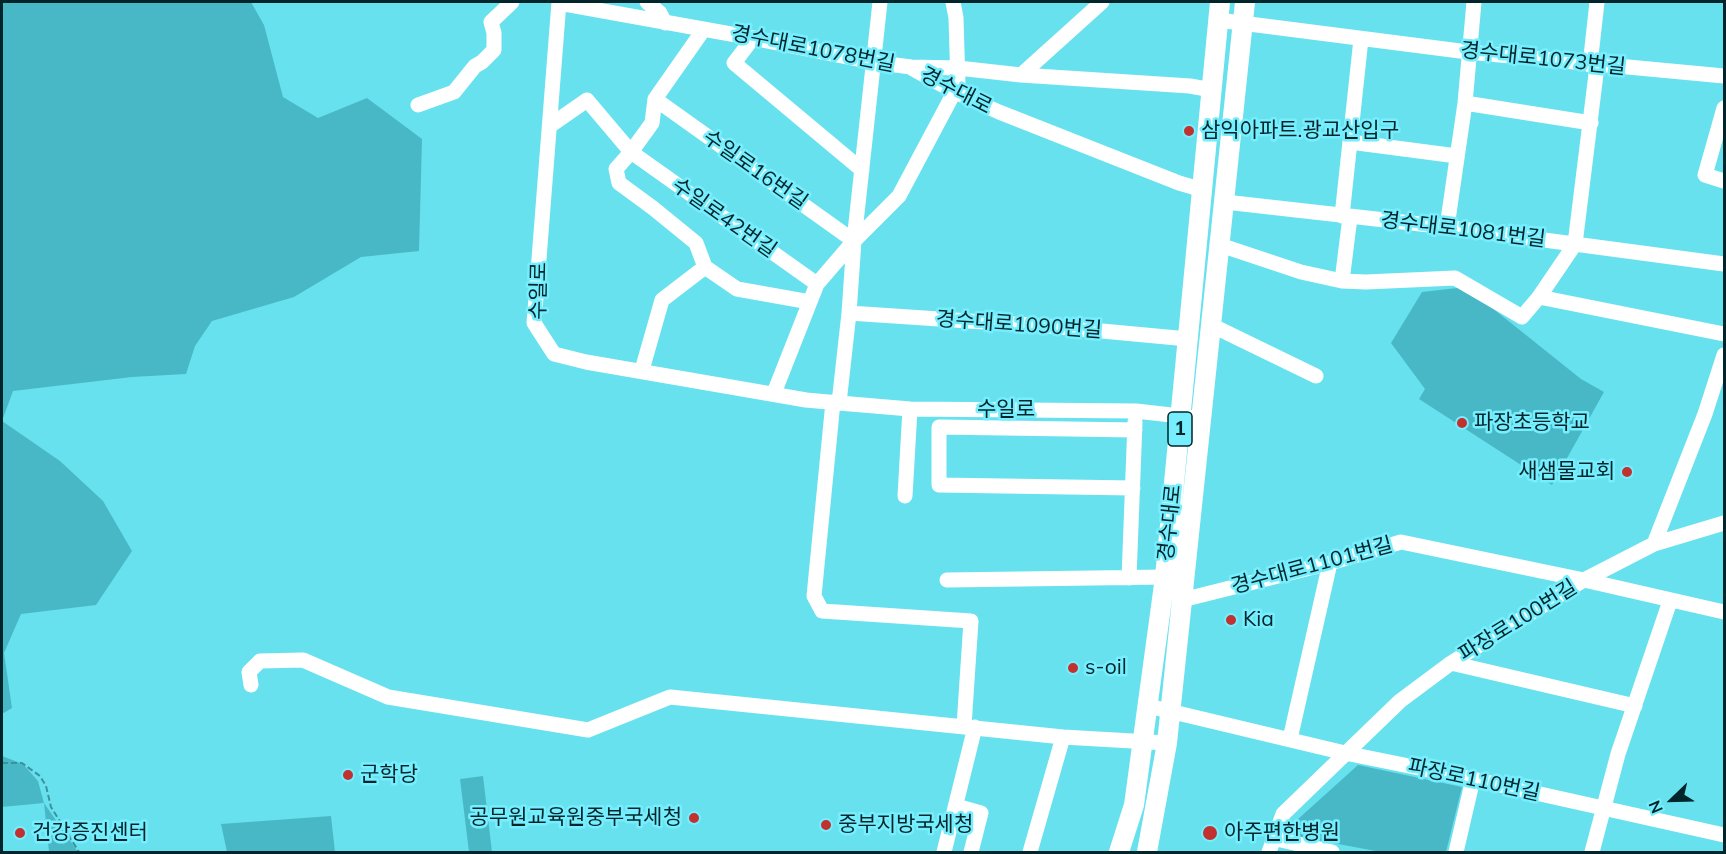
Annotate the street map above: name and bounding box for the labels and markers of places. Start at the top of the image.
place label: 삼익아파트.광교산입구 [1201,118,1399,144]
marker: 삼익아파트.광교산입구 [1182,124,1196,138]
place label: 파장초등학교 [1474,410,1590,436]
marker: 파장초등학교 [1455,416,1469,430]
place label: 새샘물교회 [1518,459,1615,485]
marker: 새샘물교회 [1620,465,1634,479]
place label: Kia [1243,607,1274,633]
marker: Kia [1224,613,1238,627]
place label: s-oil [1085,655,1127,681]
marker: s-oil [1066,661,1080,675]
place label: 군학당 [360,762,418,788]
marker: 군학당 [341,768,355,782]
place label: 공무원교육원중부국세청 [469,805,682,831]
marker: 공무원교육원중부국세청 [687,811,701,825]
place label: 중부지방국세청 [838,812,973,838]
marker: 중부지방국세청 [819,818,833,832]
place label: 건강증진센터 [32,820,148,846]
place label: 아주편한병원 [1224,820,1340,846]
marker: 아주편한병원 [1201,824,1219,842]
marker: 건강증진센터 [13,826,27,840]

